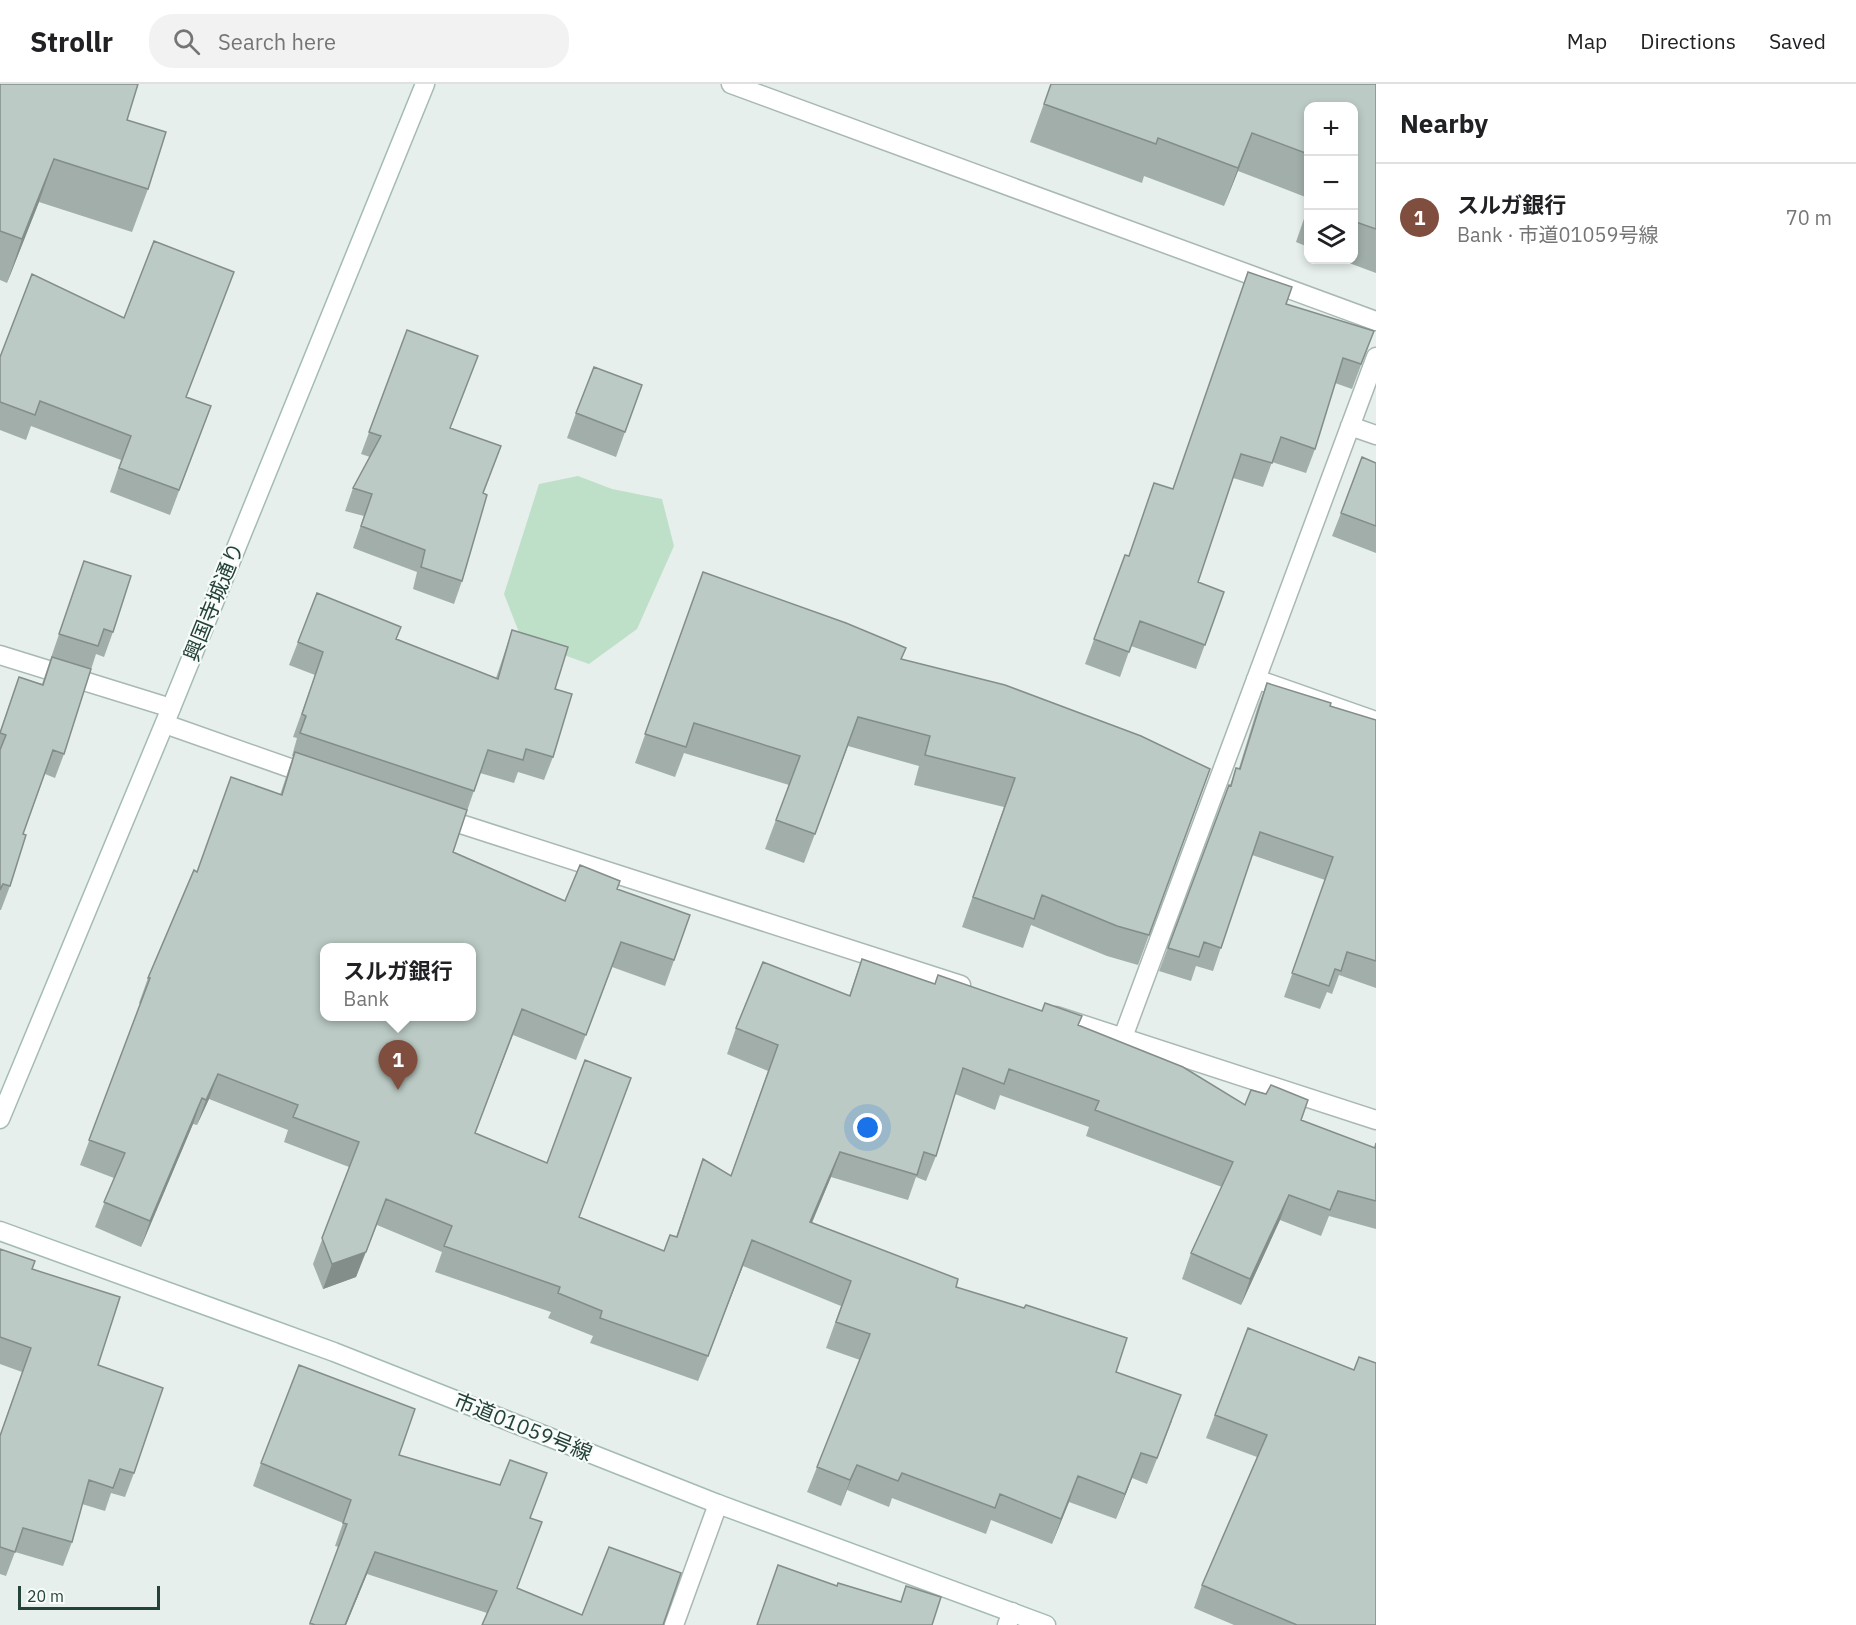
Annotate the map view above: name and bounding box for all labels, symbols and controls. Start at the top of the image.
search box [149,14,569,68]
text: Strollr [30,23,113,60]
icon: search [170,25,203,58]
text: Search here [218,27,336,56]
text: Map [1567,27,1607,55]
text: Directions [1640,27,1736,55]
text: Saved [1769,27,1826,55]
map controls [1304,102,1358,264]
button: + [1304,102,1358,156]
text: Nearby [1400,106,1488,140]
button: − [1304,156,1358,210]
text: スルガ銀行 [1457,190,1566,219]
text: 1 [1414,204,1426,231]
text: 70 m [1786,204,1832,231]
button: layers [1304,210,1358,264]
text: Bank · 市道01059号線 [1457,221,1659,248]
street label: 興国寺城通り [176,538,250,665]
popup [320,943,476,1021]
text: スルガ銀行 [343,956,453,985]
text: Bank [343,985,389,1012]
pin: 1 [378,1040,418,1090]
your location [853,1113,882,1142]
street label: 市道01059号線 [450,1386,597,1467]
scale bar [18,1583,160,1610]
text: 20 m [27,1586,64,1606]

